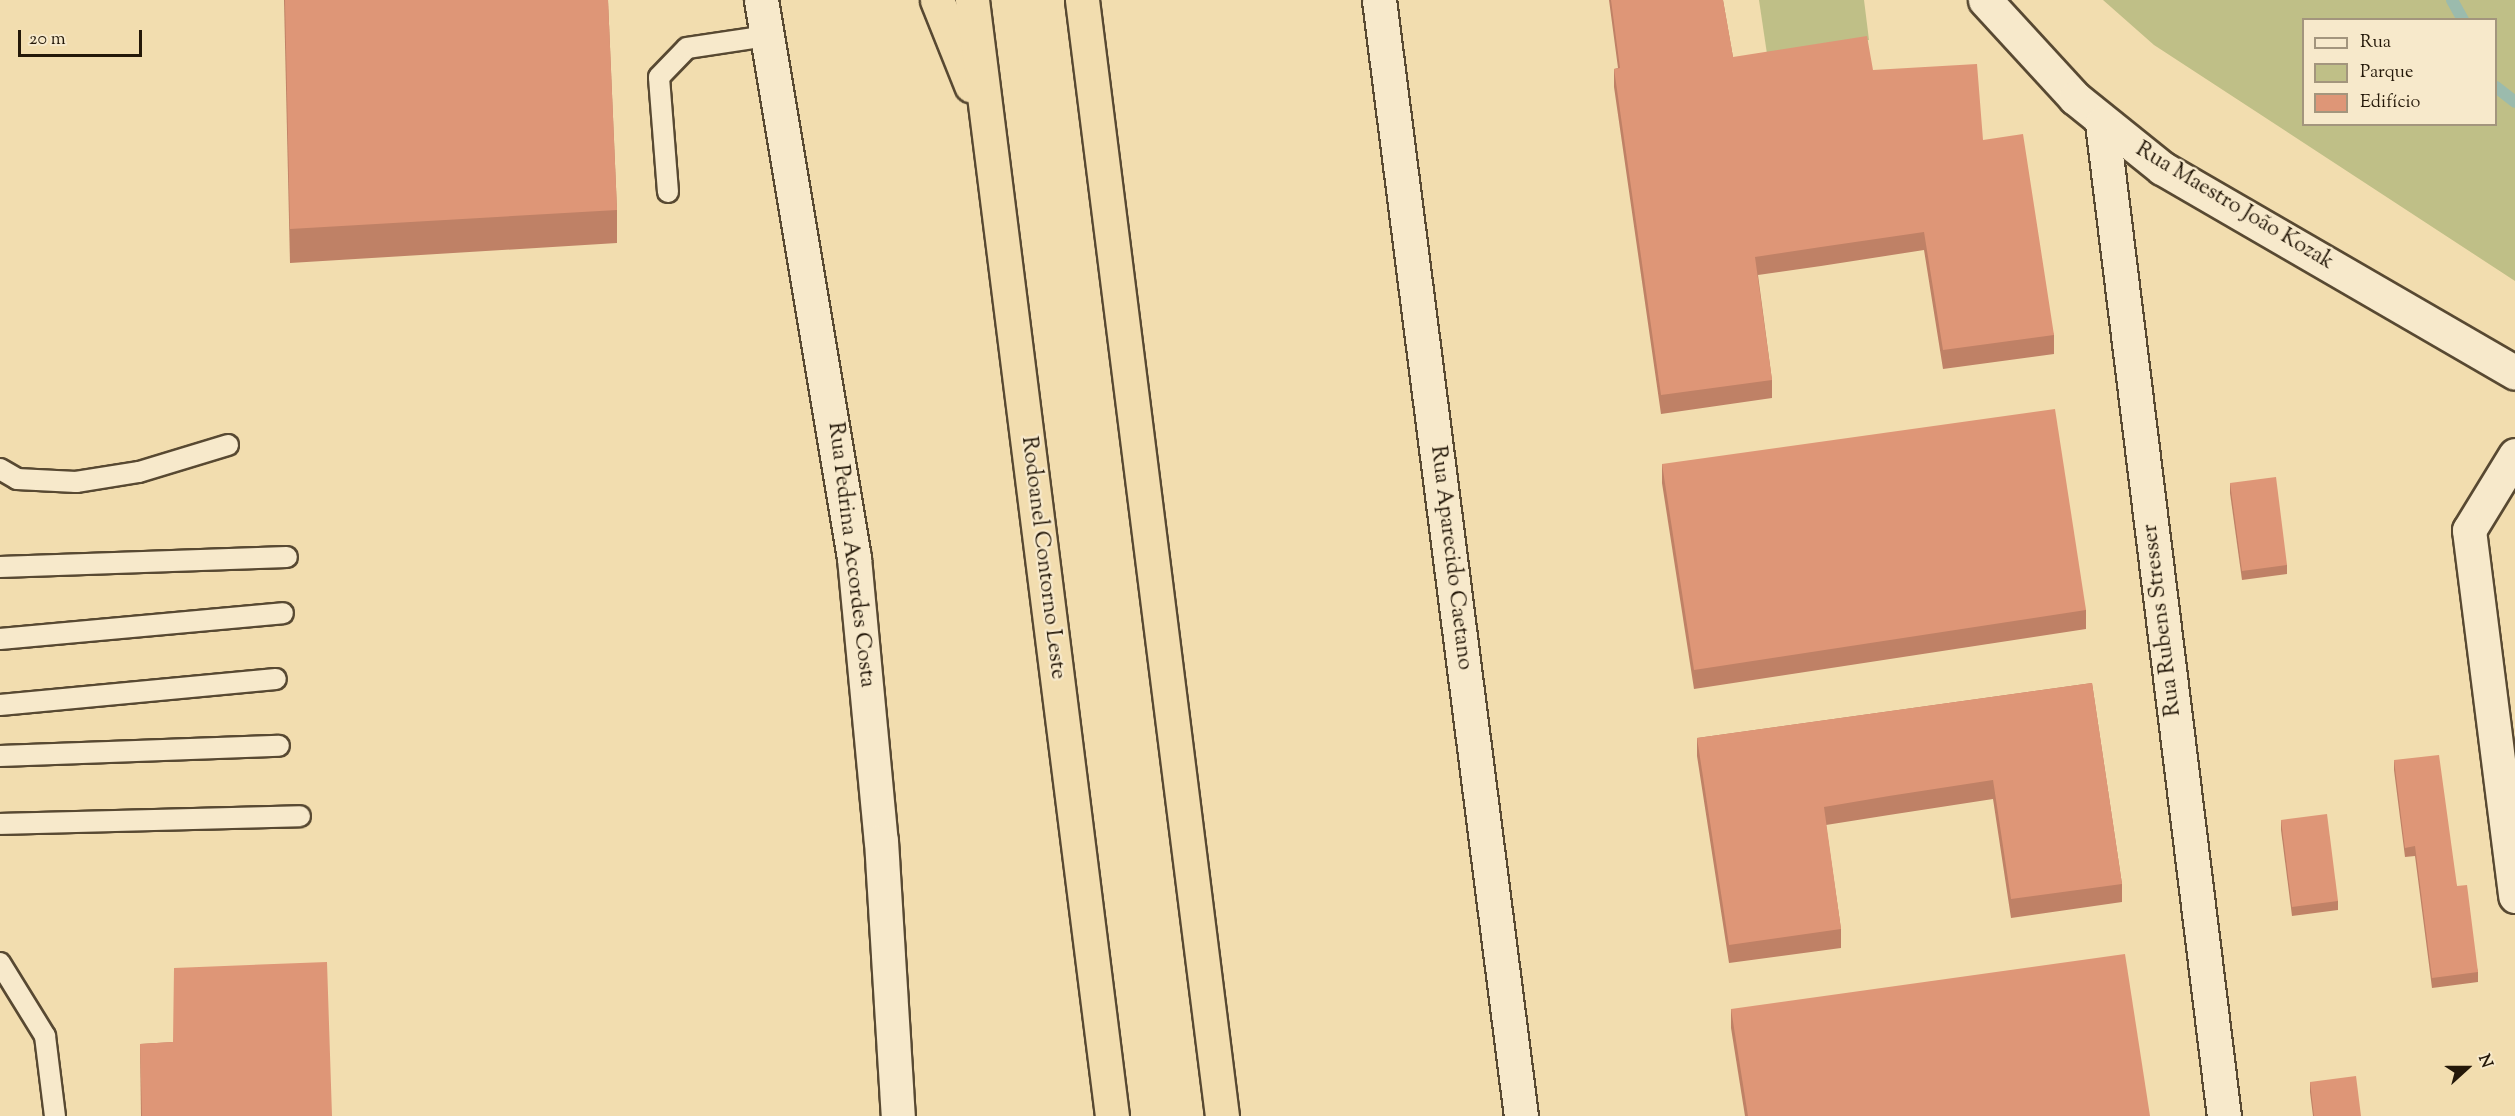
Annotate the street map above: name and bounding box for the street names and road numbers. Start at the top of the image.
street label: Rua Maestro João Kozak [2130,137,2338,277]
street label: Rua Pedrina Accordes Costa [821,421,879,689]
street label: Rodoanel Contorno Leste [1014,435,1070,681]
street label: Rua Aparecido Caetano [1423,444,1477,672]
street label: Rua Rubens Stresser [2138,522,2188,718]

